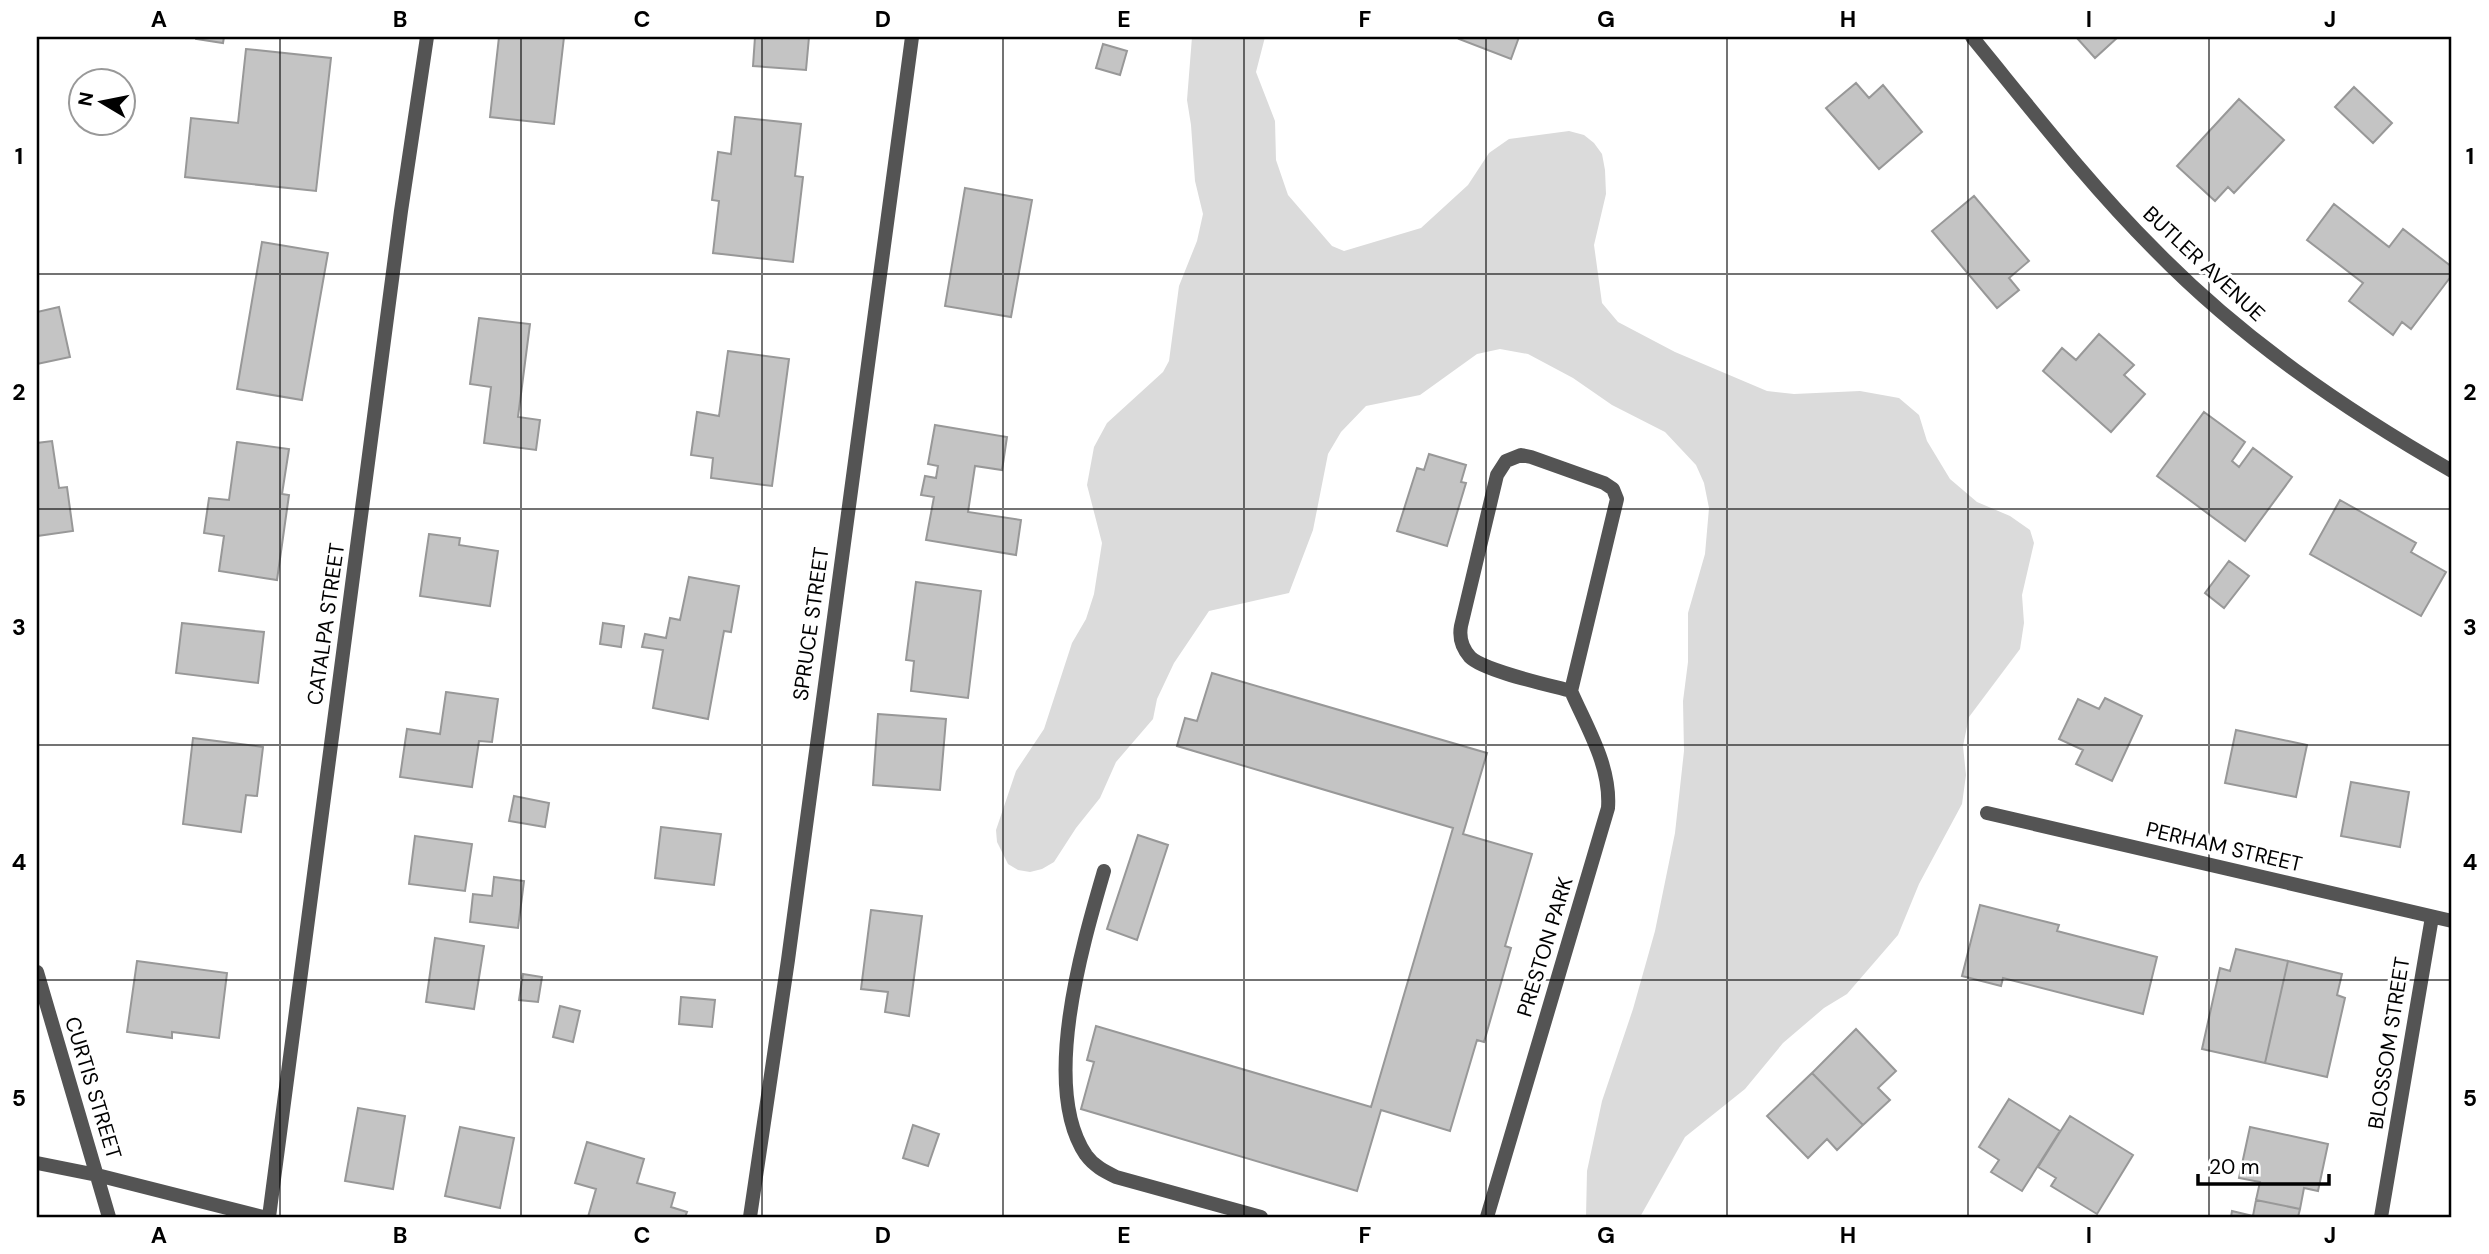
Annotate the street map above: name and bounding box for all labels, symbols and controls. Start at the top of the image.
text: A [151,4,167,34]
text: B [393,4,407,34]
text: C [634,4,650,34]
text: D [875,4,891,34]
text: E [1117,4,1131,34]
text: F [1359,4,1372,34]
text: G [1597,4,1615,34]
text: H [1840,4,1856,34]
text: I [2086,4,2092,34]
text: J [2324,4,2336,34]
north arrow [66,66,136,136]
text: N [72,90,99,108]
text: 1 [15,141,23,171]
text: 1 [2466,141,2474,171]
street label: BUTLER AVENUE [2137,200,2271,328]
text: 2 [12,377,26,407]
text: 2 [2463,377,2477,407]
street label: CATALPA STREET [301,541,351,707]
street label: SPRUCE STREET [786,545,836,703]
text: 3 [12,612,26,642]
text: 3 [2463,612,2477,642]
street label: PERHAM STREET [2143,815,2305,879]
text: 4 [12,847,27,877]
text: 4 [2463,847,2478,877]
street label: PRESTON PARK [1510,874,1580,1020]
street label: BLOSSOM STREET [2362,955,2416,1131]
street label: CURTIS STREET [58,1013,128,1163]
text: 5 [12,1083,26,1113]
text: 5 [2463,1083,2477,1113]
scale bar [2198,1142,2330,1186]
text: 20 m [2209,1153,2260,1181]
text: A [151,1220,167,1250]
text: B [393,1220,407,1250]
text: C [634,1220,650,1250]
text: D [875,1220,891,1250]
text: E [1117,1220,1131,1250]
text: F [1359,1220,1372,1250]
text: G [1597,1220,1615,1250]
text: H [1840,1220,1856,1250]
text: I [2086,1220,2092,1250]
text: J [2324,1220,2336,1250]

